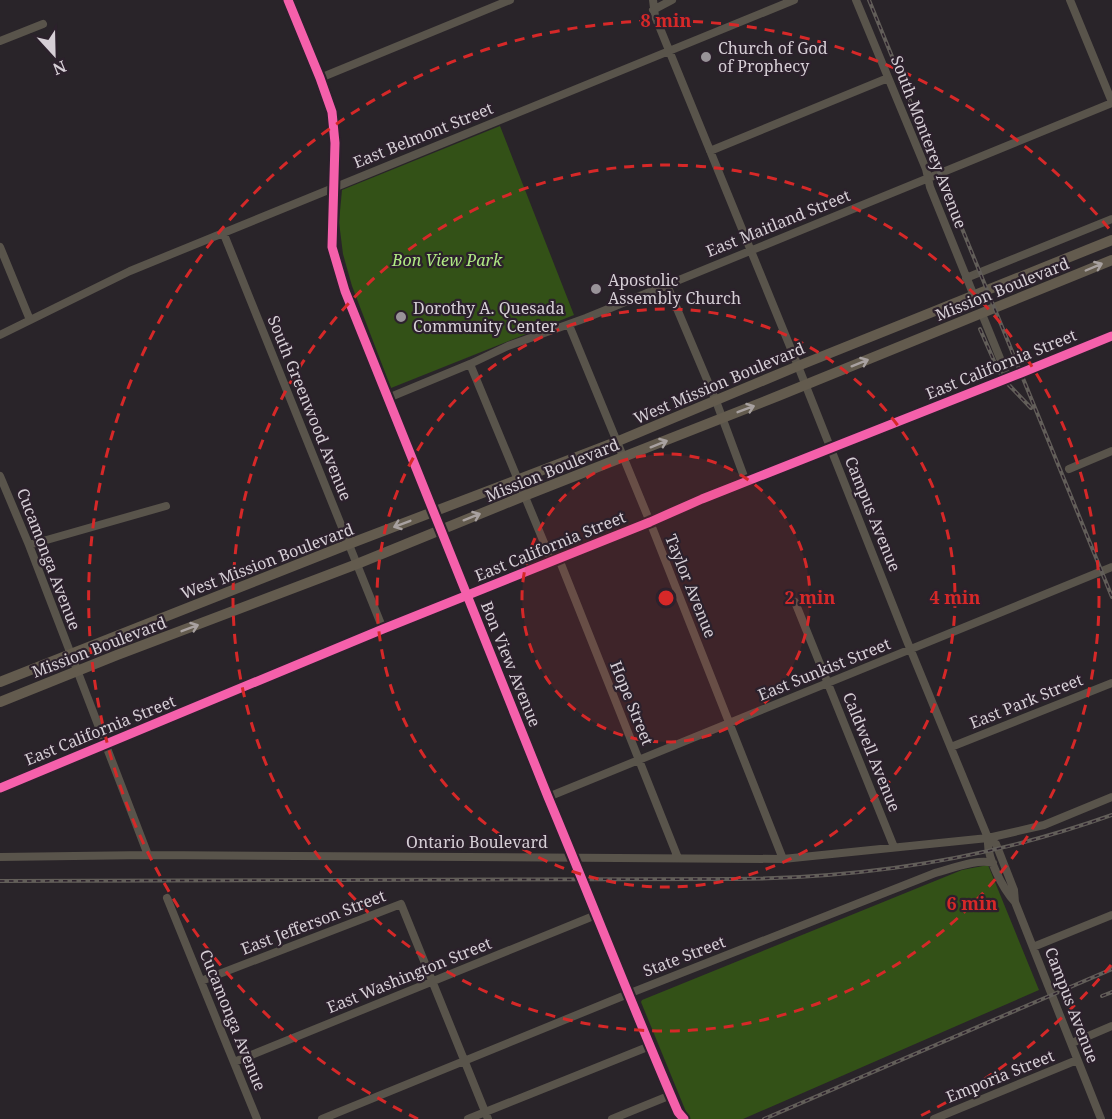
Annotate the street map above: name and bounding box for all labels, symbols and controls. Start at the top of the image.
text: 8 min [641,8,691,32]
north arrow [24,24,84,84]
place label: Church of God of Prophecy [718,37,828,77]
marker: Church of God of Prophecy [699,50,713,64]
street label: South Monterey Avenue [886,53,972,231]
text: N [49,55,70,81]
street label: East Belmont Street [350,97,497,173]
street label: East Maitland Street [703,184,854,262]
park label: Bon View Park [391,249,503,271]
street label: Mission Boulevard [932,252,1072,326]
one-way arrow [1084,261,1103,272]
place label: Apostolic Assembly Church [608,269,741,309]
marker: Apostolic Assembly Church [589,282,603,296]
place label: Dorothy A. Quesada Community Center [413,297,564,337]
marker: Dorothy A. Quesada Community Center [394,310,408,324]
street label: South Greenwood Avenue [263,312,357,504]
street label: East California Street [922,324,1080,404]
street label: West Mission Boulevard [630,337,808,429]
one-way arrow [850,357,868,368]
one-way arrow [736,403,754,414]
street label: Mission Boulevard [482,433,622,507]
one-way arrow [649,437,667,448]
street label: Campus Avenue [840,453,906,575]
street label: Cucamonga Avenue [12,485,86,633]
street label: East California Street [471,506,629,586]
one-way arrow [463,511,481,522]
street label: West Mission Boulevard [177,518,357,604]
one-way arrow [393,519,412,530]
street label: Taylor Avenue [660,531,722,641]
text: 2 min [785,585,835,609]
text: 4 min [930,585,980,609]
centre of rings [656,588,676,608]
street label: Bon View Avenue [476,598,546,730]
street label: Mission Boulevard [29,611,170,683]
one-way arrow [180,621,199,632]
street label: East Sunkist Street [754,632,894,706]
street label: Hope Street [605,658,659,749]
street label: East Park Street [966,668,1086,734]
street label: Caldwell Avenue [838,689,906,815]
street label: East California Street [21,690,179,770]
street label: Ontario Boulevard [406,831,548,853]
street label: East Jefferson Street [238,884,389,960]
text: 6 min [947,891,997,915]
street label: State Street [640,930,729,982]
street label: East Washington Street [323,932,495,1018]
street label: Campus Avenue [1040,944,1104,1066]
street label: Cucamonga Avenue [195,946,271,1094]
street label: Emporia Street [943,1044,1058,1108]

